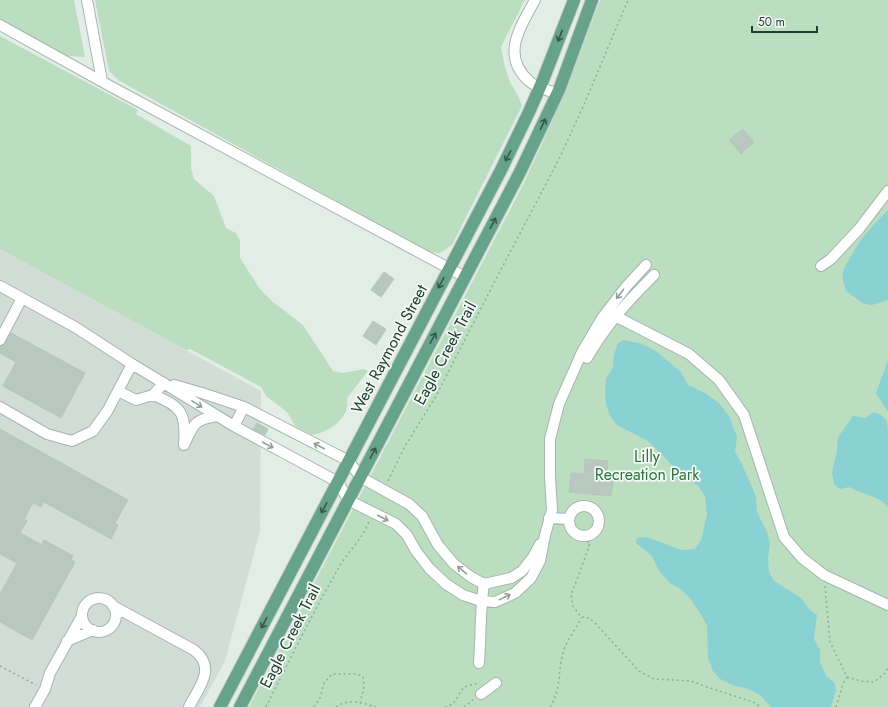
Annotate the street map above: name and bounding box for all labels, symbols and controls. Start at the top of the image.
scale bar [752,8,817,34]
text: 50 m [758,13,785,31]
one-way arrow [555,30,563,42]
one-way arrow [540,119,547,131]
one-way arrow [504,149,511,161]
one-way arrow [490,217,498,229]
one-way arrow [437,277,445,289]
street label: West Raymond Street [345,280,433,418]
one-way arrow [616,289,625,300]
street label: Eagle Creek Trail [408,297,482,409]
one-way arrow [430,332,437,344]
one-way arrow [191,400,202,408]
one-way arrow [262,442,274,449]
one-way arrow [313,442,325,449]
park label: Lilly Recreation Park [595,445,700,486]
one-way arrow [369,447,377,459]
one-way arrow [320,502,327,514]
one-way arrow [376,514,388,522]
one-way arrow [456,566,467,575]
street label: Eagle Creek Trail [254,580,326,692]
one-way arrow [499,593,511,600]
one-way arrow [260,617,267,629]

